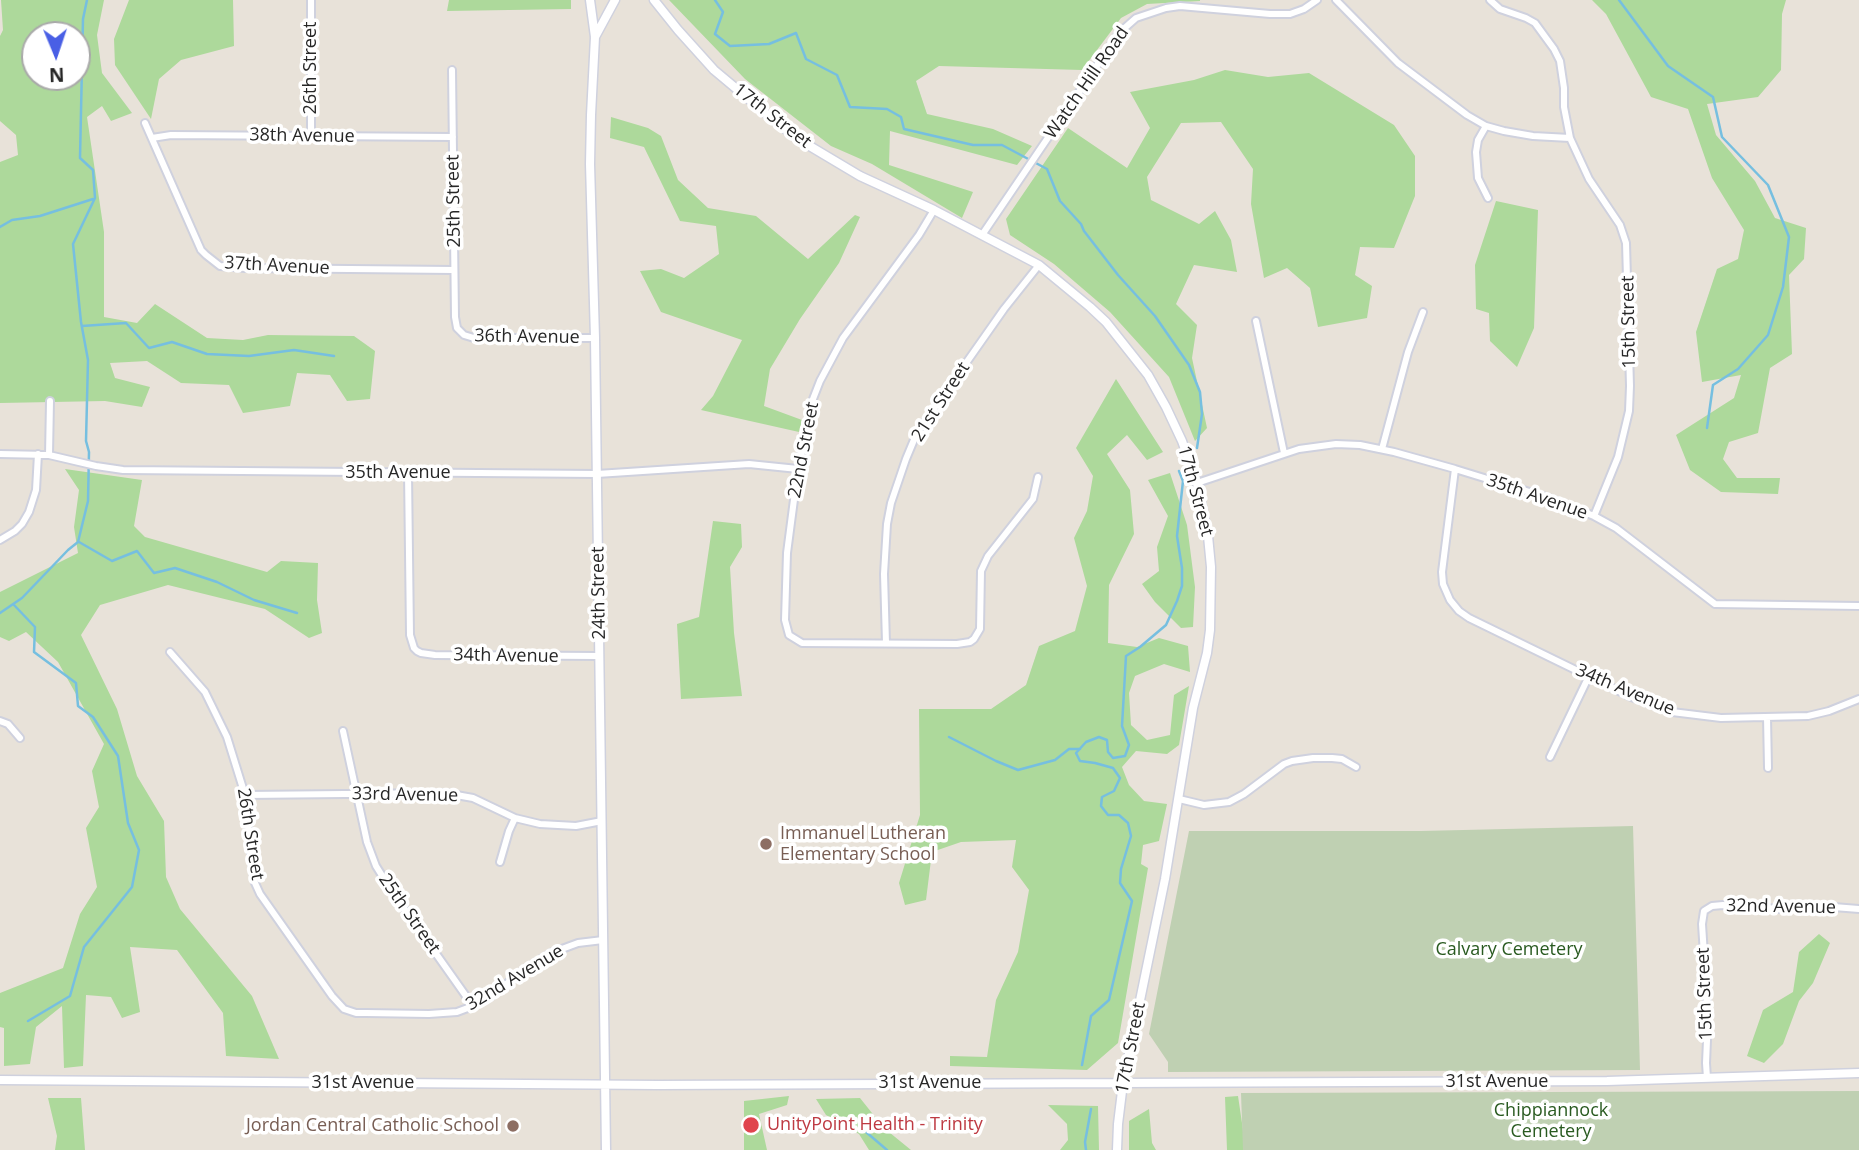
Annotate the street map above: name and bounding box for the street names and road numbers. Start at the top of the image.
street label: 26th Street [300,22,322,114]
street label: Watch Hill Road [1040,23,1134,143]
street label: 17th Street [729,79,815,153]
street label: 38th Avenue [249,124,355,148]
street label: 25th Street [442,154,466,248]
street label: 37th Avenue [224,252,330,280]
street label: 15th Street [1617,275,1641,369]
street label: 36th Avenue [474,325,580,349]
street label: 21st Street [907,358,975,446]
street label: 22nd Street [784,400,824,500]
street label: 17th Street [1173,443,1217,539]
street label: 35th Avenue [345,462,451,484]
street label: 35th Avenue [1484,470,1590,524]
street label: 24th Street [587,546,611,640]
street label: 34th Avenue [453,644,559,668]
street label: 34th Avenue [1572,659,1678,721]
street label: 33rd Avenue [352,783,458,807]
street label: 26th Street [232,786,268,882]
street label: 25th Street [373,870,445,958]
street label: 32nd Avenue [1726,895,1836,919]
street label: 32nd Avenue [462,940,568,1016]
street label: 15th Street [1693,947,1717,1041]
street label: 17th Street [1112,1000,1150,1096]
street label: 31st Avenue [1446,1071,1548,1093]
street label: 31st Avenue [312,1072,414,1094]
street label: 31st Avenue [879,1072,981,1094]

